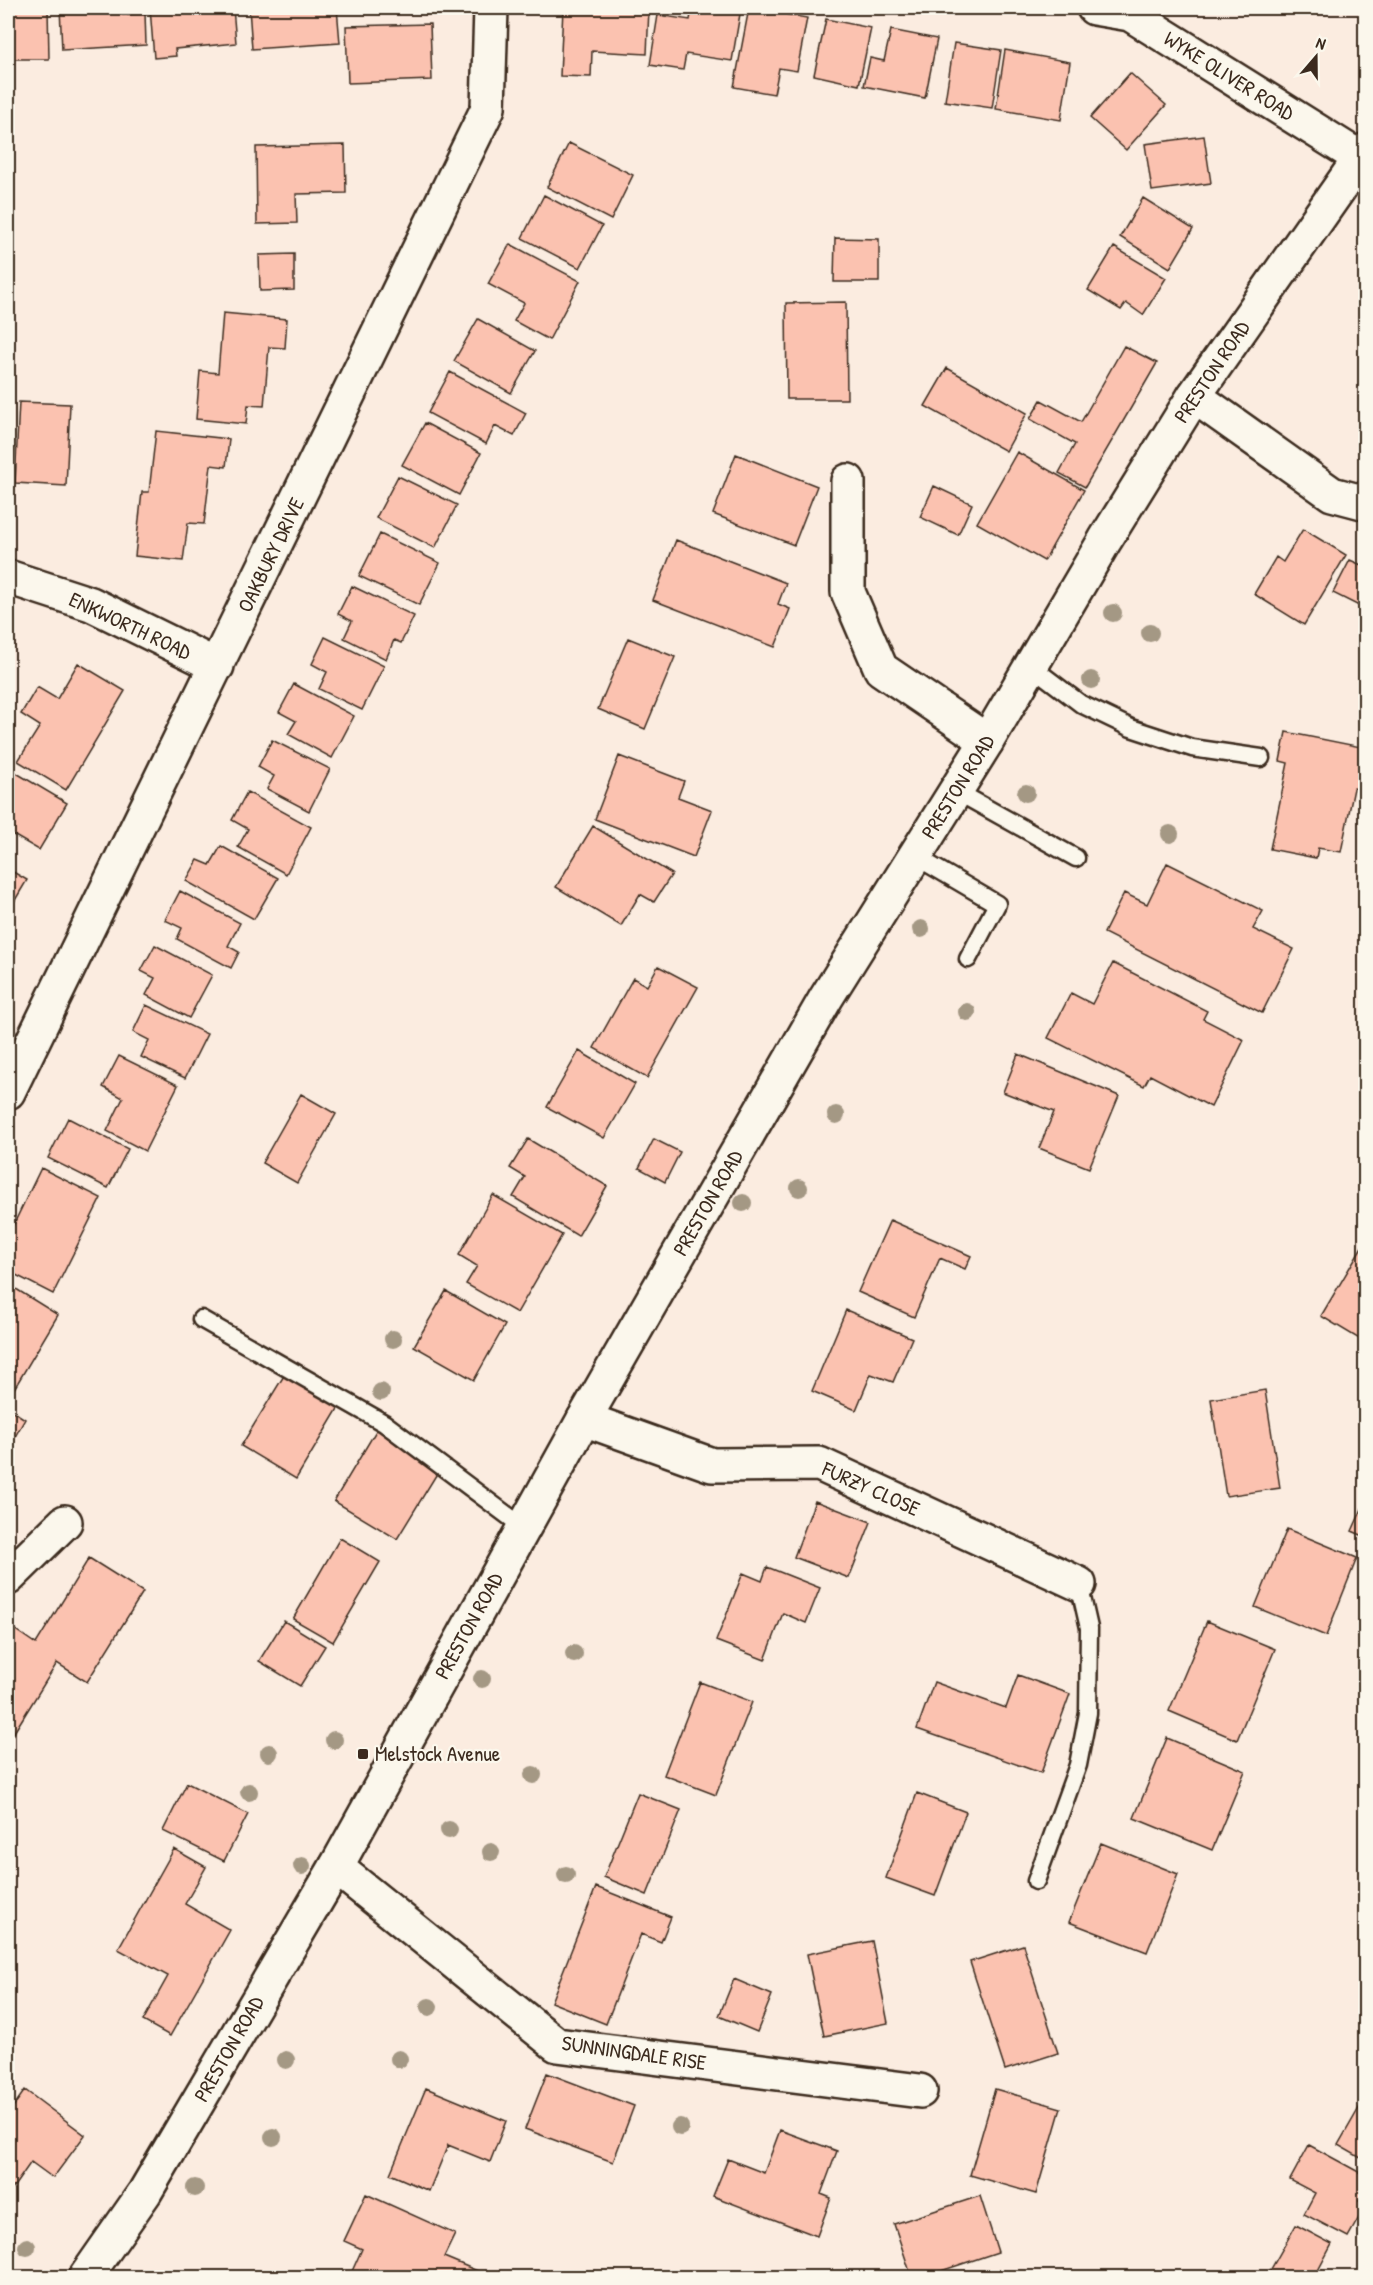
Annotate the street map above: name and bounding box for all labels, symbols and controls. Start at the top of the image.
street label: WYKE OLIVER ROAD [1159,24,1300,127]
north arrow [1286,27,1346,87]
text: N [1313,31,1329,55]
street label: PRESTON ROAD [1167,315,1256,429]
street label: OAKBURY DRIVE [230,493,311,617]
street label: ENKWORTH ROAD [64,585,196,666]
street label: PRESTON ROAD [914,729,1001,844]
street label: PRESTON ROAD [666,1145,750,1261]
street label: FURZY CLOSE [817,1454,924,1523]
street label: PRESTON ROAD [427,1567,510,1684]
place label: Melstock Avenue [375,1739,500,1768]
marker: Melstock Avenue [356,1747,370,1761]
street label: PRESTON ROAD [187,1991,271,2107]
street label: SUNNINGDALE RISE [560,2028,708,2077]

